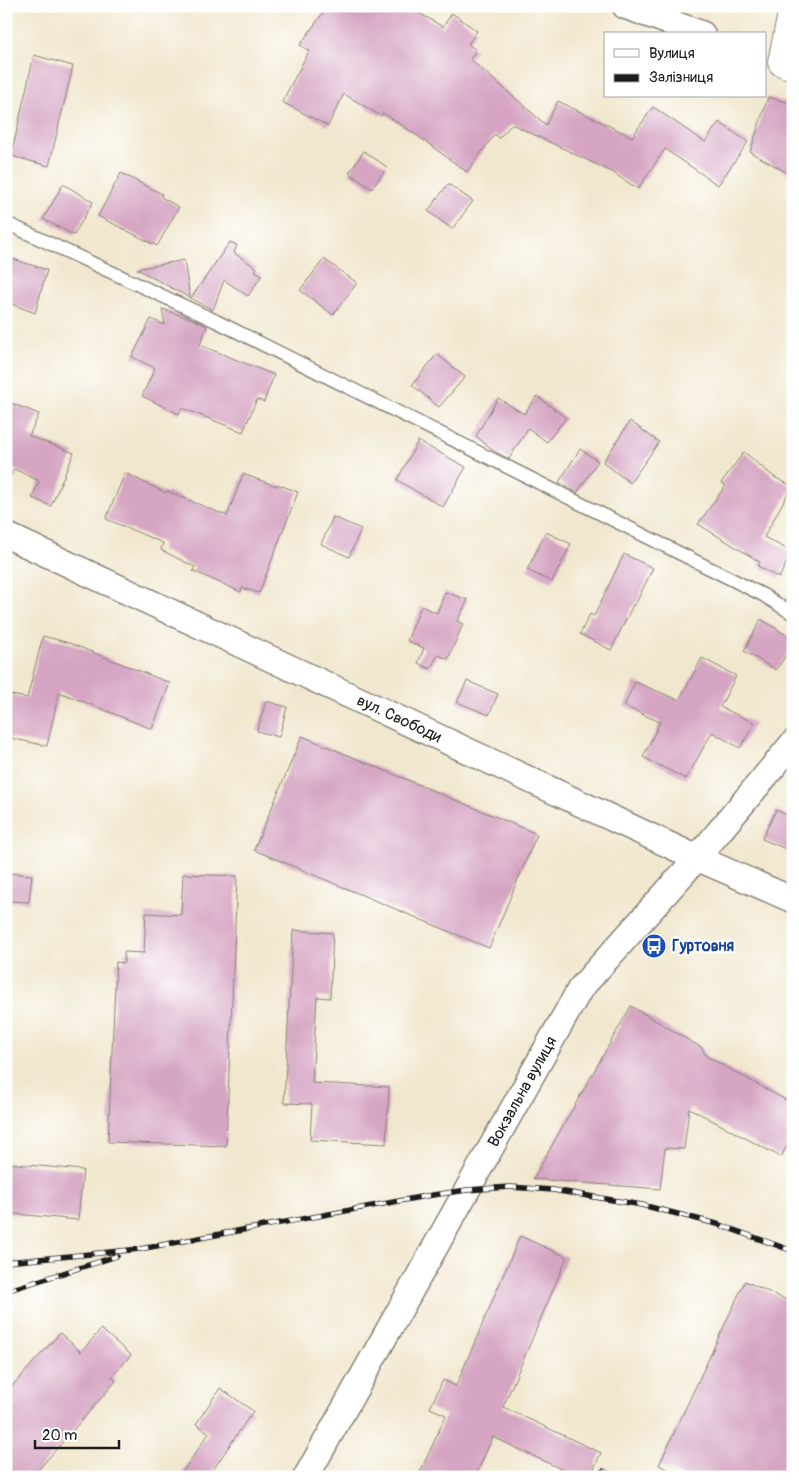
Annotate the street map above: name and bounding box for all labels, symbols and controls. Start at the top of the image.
legend [604,32,766,98]
text: Вулиця [649,44,695,63]
text: Залізниця [649,68,713,87]
street label: вул. Свободи [354,690,445,747]
bus stop icon: Гуртовня [641,933,667,959]
place label: Гуртовня [672,936,735,956]
street label: Вокзальна вулиця [483,1033,561,1150]
scale bar [35,1418,119,1450]
text: 20 m [42,1426,77,1445]

